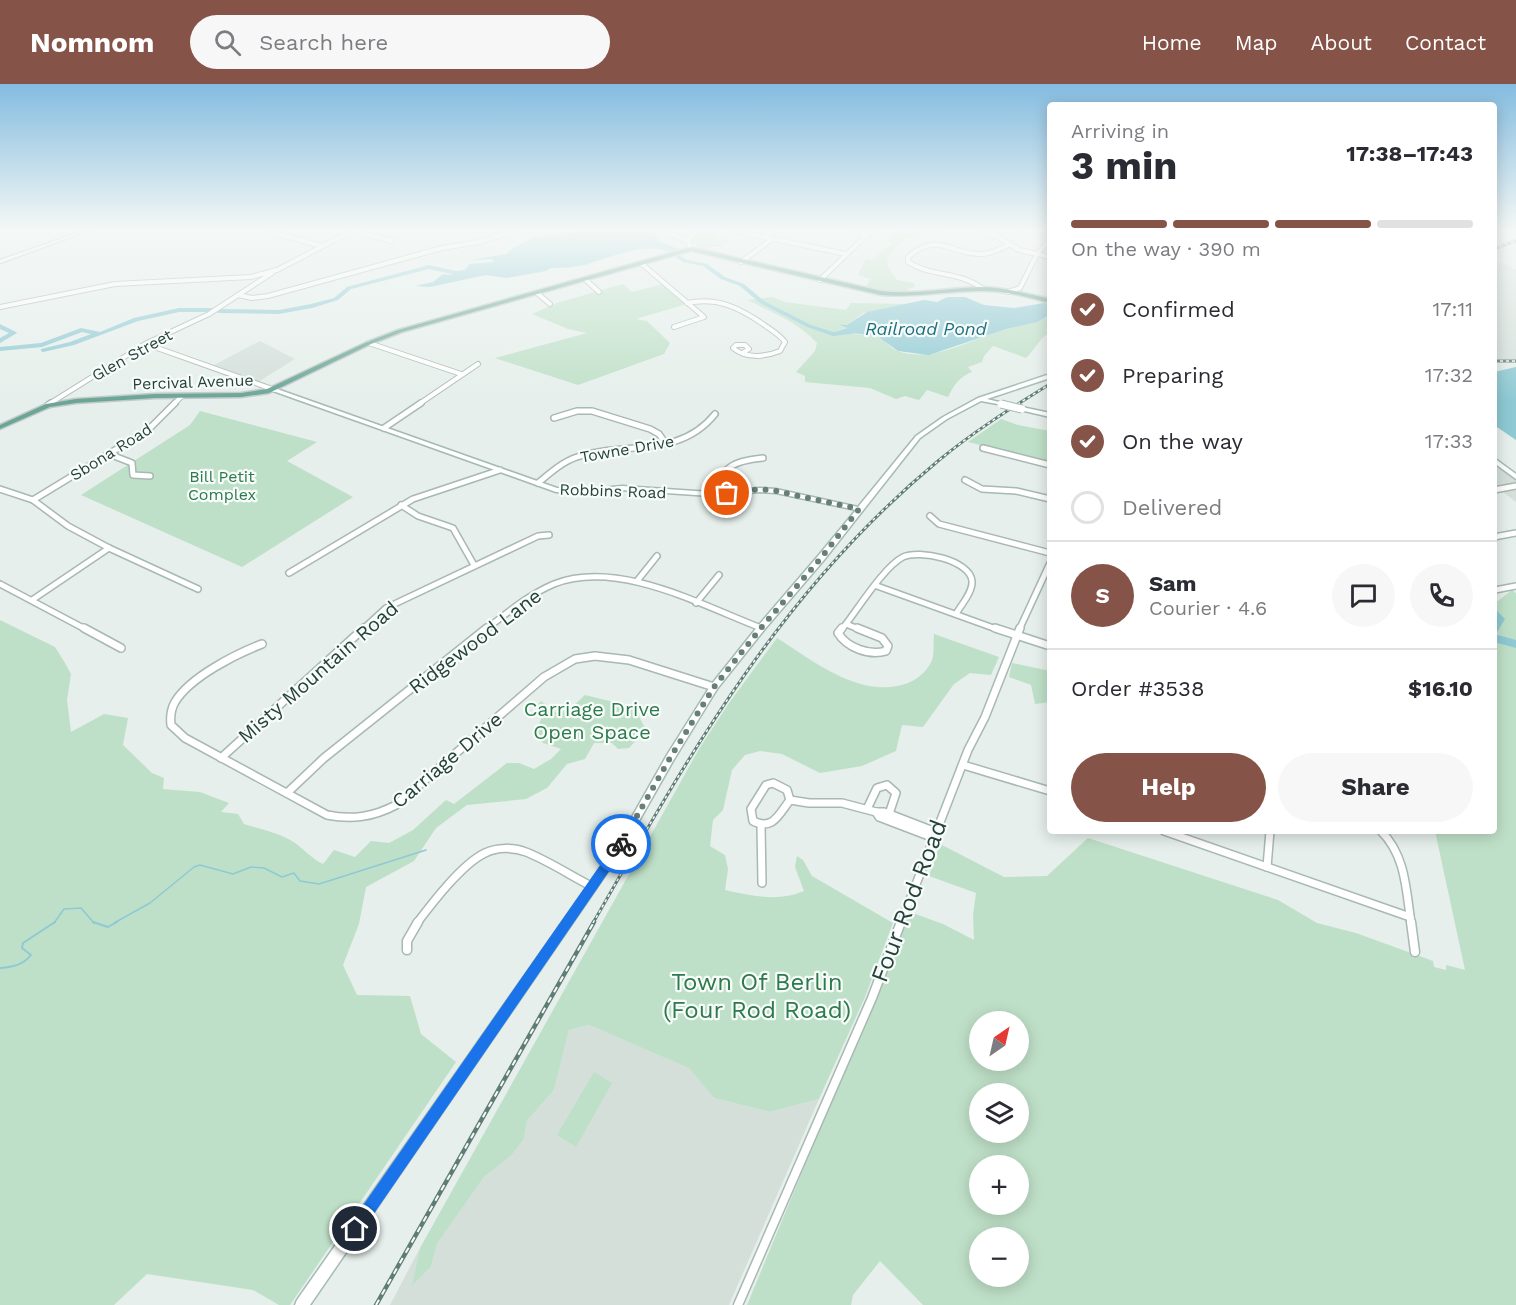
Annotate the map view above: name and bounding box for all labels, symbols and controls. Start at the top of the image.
search box [190,15,610,69]
text: Nomnom [30,26,154,59]
icon: search [211,26,244,59]
text: Search here [259,30,388,55]
text: Home [1142,30,1202,55]
text: Map [1235,30,1278,55]
text: About [1311,30,1372,55]
text: Contact [1405,30,1486,55]
text: Arriving in [1071,119,1169,143]
text: 17:38–17:43 [1346,141,1473,166]
text: 3 min [1071,143,1178,188]
text: On the way · 390 m [1071,237,1261,261]
icon: check [1071,293,1104,326]
text: Confirmed [1122,297,1235,322]
text: 17:11 [1432,297,1473,321]
water label: Railroad Pond [865,318,988,339]
street label: Glen Street [88,325,176,385]
icon: check [1071,359,1104,392]
text: Preparing [1122,363,1223,388]
text: 17:32 [1425,363,1473,387]
street label: Percival Avenue [132,370,254,394]
street label: Sbona Road [67,419,155,485]
icon: check [1071,425,1104,458]
text: On the way [1122,429,1243,454]
text: 17:33 [1425,429,1473,453]
street label: Towne Drive [579,431,675,467]
park label: Bill Petit Complex [188,467,256,504]
pin [701,467,752,518]
icon: bag [710,476,743,509]
street label: Robbins Road [559,480,667,502]
text: Delivered [1122,495,1222,520]
button: chat [1332,564,1395,627]
button: phone [1410,564,1473,627]
text: Sam [1149,571,1197,596]
street label: Ridgewood Lane [404,583,546,699]
text: S [1095,583,1110,608]
street label: Misty Mountain Road [233,596,403,748]
text: Courier · 4.6 [1149,596,1267,620]
text: Order #3538 [1071,676,1205,701]
text: $16.10 [1408,676,1473,701]
park label: Carriage Drive Open Space [524,697,660,744]
street label: Carriage Drive [387,707,507,813]
button: Help [1071,753,1266,822]
button: Share [1278,753,1473,822]
courier [591,814,651,874]
street label: Four Rod Road [865,816,953,986]
icon: bike [605,828,638,861]
park label: Town Of Berlin (Four Rod Road) [663,968,851,1024]
north arrow [969,1011,1029,1071]
map controls [969,1011,1029,1287]
button: layers [969,1083,1029,1143]
button: + [969,1155,1029,1215]
pin [329,1203,380,1254]
icon: home [338,1212,371,1245]
button: − [969,1227,1029,1287]

